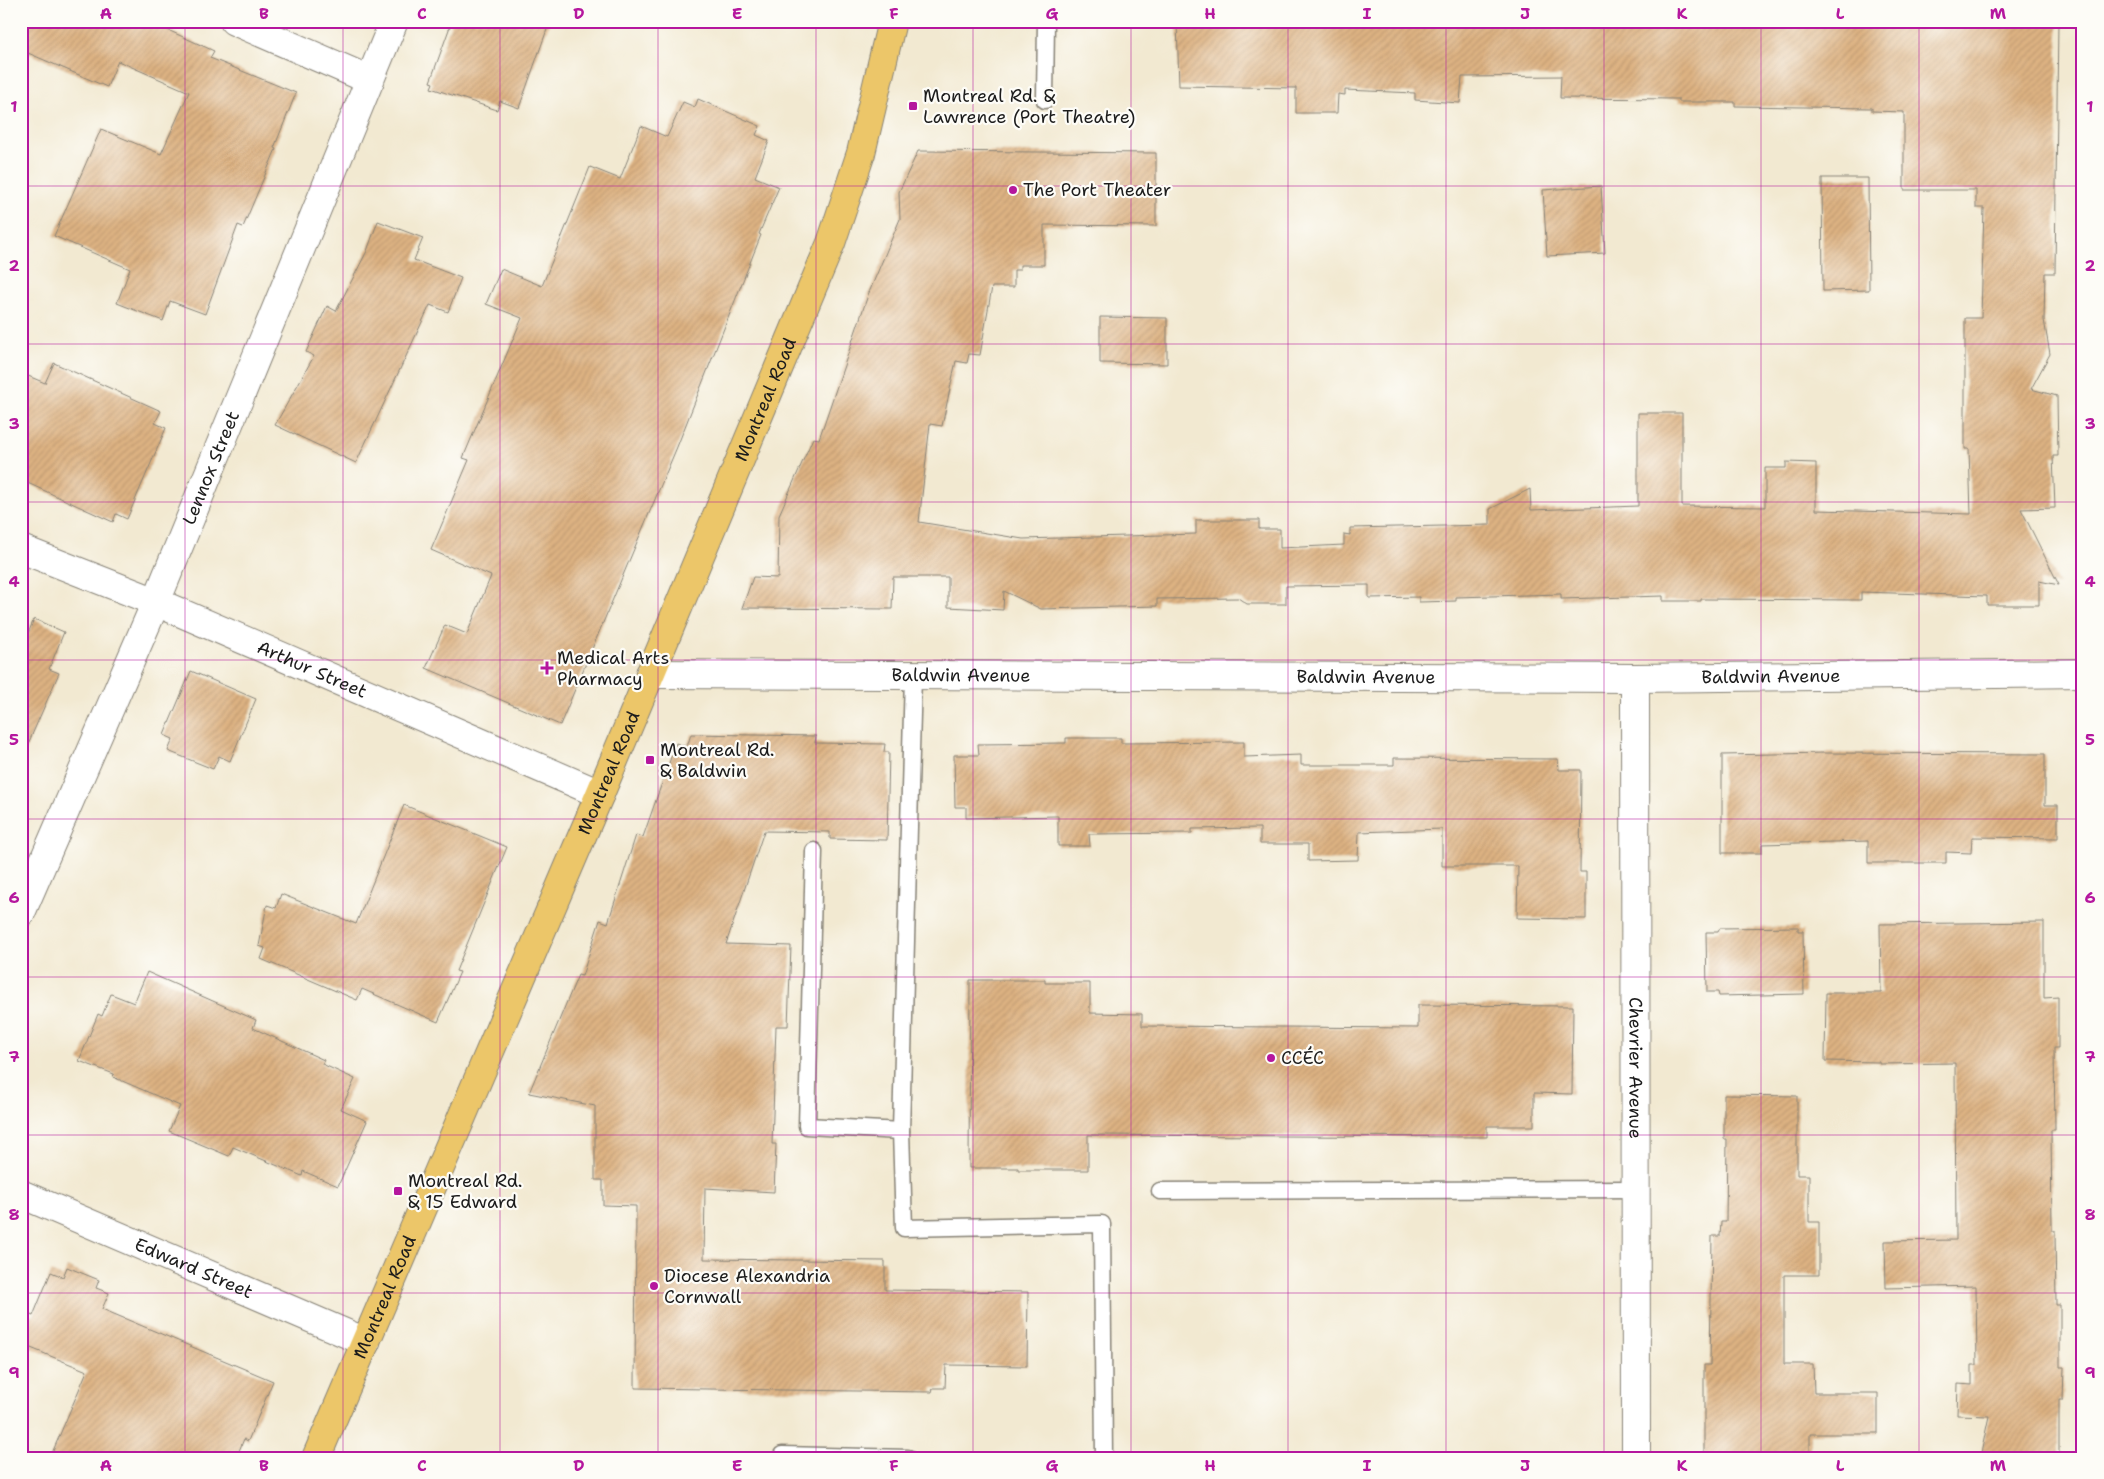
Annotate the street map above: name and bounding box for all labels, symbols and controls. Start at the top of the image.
text: A [100,3,112,24]
text: B [259,3,269,24]
text: C [417,3,427,24]
text: D [573,3,585,24]
text: E [732,3,742,24]
text: F [889,3,899,24]
text: G [1046,3,1059,24]
text: H [1204,3,1216,24]
text: I [1363,3,1372,24]
text: J [1520,3,1530,24]
text: K [1677,3,1688,24]
text: L [1836,3,1845,24]
text: M [1990,3,2007,24]
place label: Montreal Rd. & Lawrence (Port Theatre) [923,84,1135,129]
text: 1 [10,96,18,117]
text: 1 [2086,96,2094,117]
marker: Montreal Rd. & Lawrence (Port Theatre) [907,100,919,112]
place label: The Port Theater [1023,178,1171,202]
marker: The Port Theater [1007,184,1019,196]
text: 2 [8,255,20,276]
text: 2 [2084,255,2096,276]
street label: Montreal Road [729,334,802,465]
street label: Lennox Street [177,407,245,528]
text: 3 [8,413,20,434]
text: 3 [2084,413,2096,434]
text: 4 [8,571,20,592]
text: 4 [2084,571,2096,592]
street label: Arthur Street [253,635,371,704]
place label: Medical Arts Pharmacy [557,646,669,691]
marker: Medical Arts Pharmacy [541,662,553,674]
street label: Baldwin Avenue [891,663,1031,688]
street label: Baldwin Avenue [1701,664,1841,689]
street label: Baldwin Avenue [1296,665,1436,689]
street label: Montreal Road [572,707,645,838]
text: 5 [9,729,19,750]
text: 5 [2085,729,2095,750]
place label: Montreal Rd. & Baldwin [660,738,775,783]
marker: Montreal Rd. & Baldwin [644,754,656,766]
text: 6 [8,887,20,908]
text: 6 [2084,887,2096,908]
street label: Chevrier Avenue [1623,997,1648,1139]
text: 7 [8,1046,20,1067]
place label: CCÉC [1281,1046,1324,1070]
text: 7 [2084,1046,2096,1067]
marker: CCÉC [1265,1052,1277,1064]
place label: Montreal Rd. & 15 Edward [408,1169,523,1214]
marker: Montreal Rd. & 15 Edward [392,1185,404,1197]
text: 8 [8,1204,20,1225]
text: 8 [2084,1204,2096,1225]
street label: Edward Street [131,1232,257,1304]
street label: Montreal Road [348,1232,422,1363]
place label: Diocese Alexandria Cornwall [664,1264,830,1309]
marker: Diocese Alexandria Cornwall [648,1280,660,1292]
text: 9 [8,1362,20,1383]
text: 9 [2084,1362,2096,1383]
text: A [100,1455,112,1476]
text: B [259,1455,269,1476]
text: C [417,1455,427,1476]
text: D [573,1455,585,1476]
text: E [732,1455,742,1476]
text: F [889,1455,899,1476]
text: G [1046,1455,1059,1476]
text: H [1204,1455,1216,1476]
text: I [1363,1455,1372,1476]
text: J [1520,1455,1530,1476]
text: K [1677,1455,1688,1476]
text: L [1836,1455,1845,1476]
text: M [1990,1455,2007,1476]

